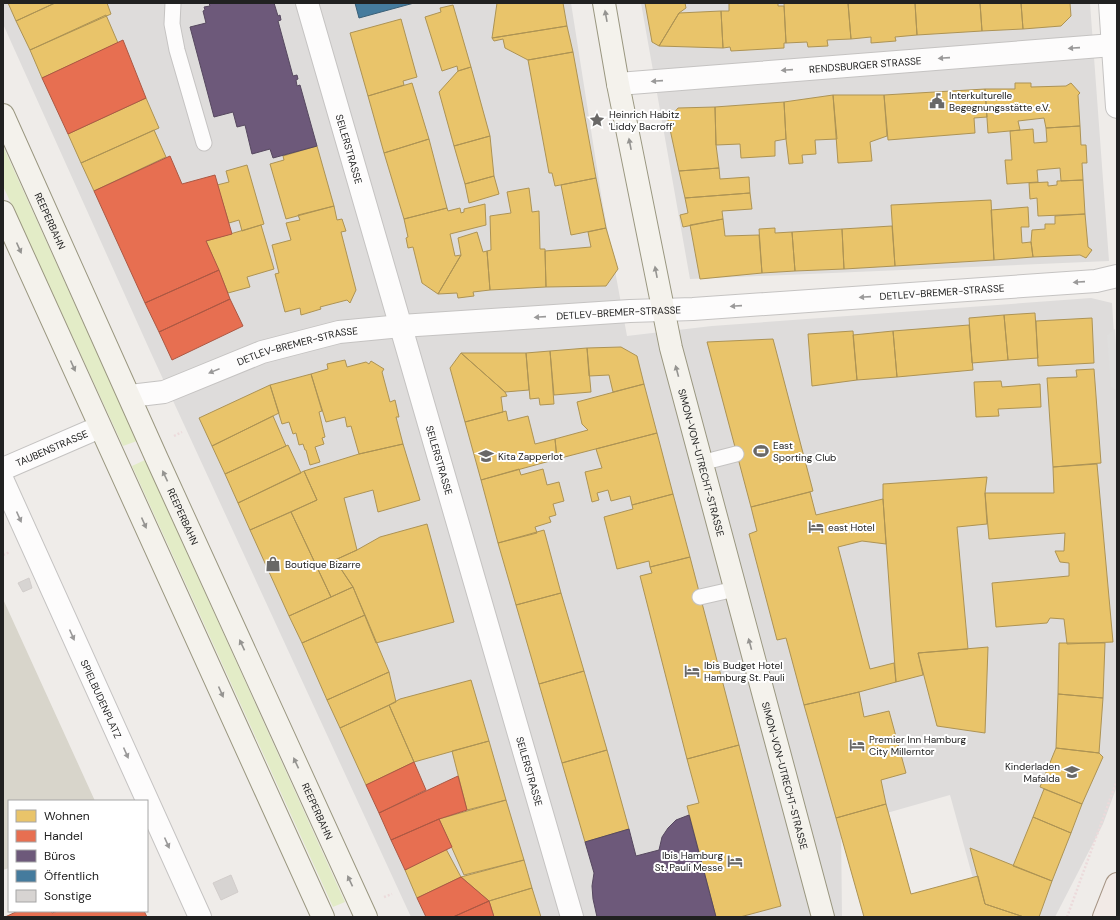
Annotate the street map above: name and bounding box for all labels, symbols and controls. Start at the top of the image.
one-way arrow [603,10,609,23]
one-way arrow [1068,44,1080,51]
street label: RENDSBURGER STRASSE [809,54,922,76]
one-way arrow [938,55,950,61]
one-way arrow [781,67,793,74]
one-way arrow [651,77,663,84]
place label: Interkulturelle Begegnungsstätte e.V. [949,89,1050,114]
public building icon: Interkulturelle Begegnungsstätte e.V. [928,92,946,110]
place label: Heinrich Habitz 'Liddy Bacroff' [609,108,680,133]
place icon: Heinrich Habitz 'Liddy Bacroff' [588,111,606,129]
street label: SEILERSTRASSE [333,113,365,186]
one-way arrow [627,138,633,150]
street label: REEPERBAHN [32,191,68,252]
one-way arrow [16,242,22,253]
one-way arrow [652,266,658,278]
one-way arrow [1073,279,1085,286]
street label: DETLEV-BREMER-STRASSE [879,281,1005,303]
one-way arrow [858,294,871,300]
one-way arrow [730,302,742,309]
street label: DETLEV-BREMER-STRASSE [556,303,682,323]
one-way arrow [534,313,546,320]
street label: DETLEV-BREMER-STRASSE [235,324,359,369]
one-way arrow [70,360,76,372]
one-way arrow [673,364,679,377]
one-way arrow [208,369,220,375]
street label: SIMON-VON-UTRECHT-STRASSE [675,387,727,538]
street label: SEILERSTRASSE [423,424,455,497]
street label: TAUBENSTRASSE [14,427,90,470]
place label: East Sporting Club [773,439,836,464]
sports icon: East Sporting Club [752,442,770,460]
school or university icon: Kita Zapperlot [477,447,495,465]
place label: Kita Zapperlot [498,450,563,463]
one-way arrow [162,470,168,481]
street label: REEPERBAHN [164,486,201,547]
one-way arrow [16,511,22,522]
one-way arrow [141,517,147,528]
hotel icon: east Hotel [807,518,825,536]
place label: east Hotel [828,521,875,534]
shop icon: Boutique Bizarre [264,555,282,573]
place label: Boutique Bizarre [285,558,361,571]
one-way arrow [69,629,76,641]
one-way arrow [746,637,752,650]
one-way arrow [239,639,245,650]
street label: SPIELBUDENPLATZ [78,658,124,740]
place label: Ibis Budget Hotel Hamburg St. Pauli [704,659,785,684]
hotel icon: Ibis Budget Hotel Hamburg St. Pauli [683,662,701,680]
one-way arrow [218,687,224,698]
street label: SIMON-VON-UTRECHT-STRASSE [759,700,811,851]
place label: Premier Inn Hamburg City Millerntor [869,733,967,758]
street label: SEILERSTRASSE [513,735,546,808]
hotel icon: Premier Inn Hamburg City Millerntor [848,736,866,754]
one-way arrow [123,748,129,759]
one-way arrow [293,757,299,769]
place label: Kinderladen Mafalda [1005,760,1060,785]
school or university icon: Kinderladen Mafalda [1063,763,1081,781]
street label: REEPERBAHN [299,781,336,842]
legend [8,800,148,912]
text: Wohnen [44,808,90,824]
text: Handel [44,828,83,844]
one-way arrow [164,837,170,849]
text: Büros [44,848,75,864]
place label: Ibis Hamburg St. Pauli Messe [655,849,723,874]
hotel icon: Ibis Hamburg St. Pauli Messe [726,852,744,870]
text: Öffentlich [44,868,99,884]
one-way arrow [347,876,353,887]
text: Sonstige [44,888,92,904]

